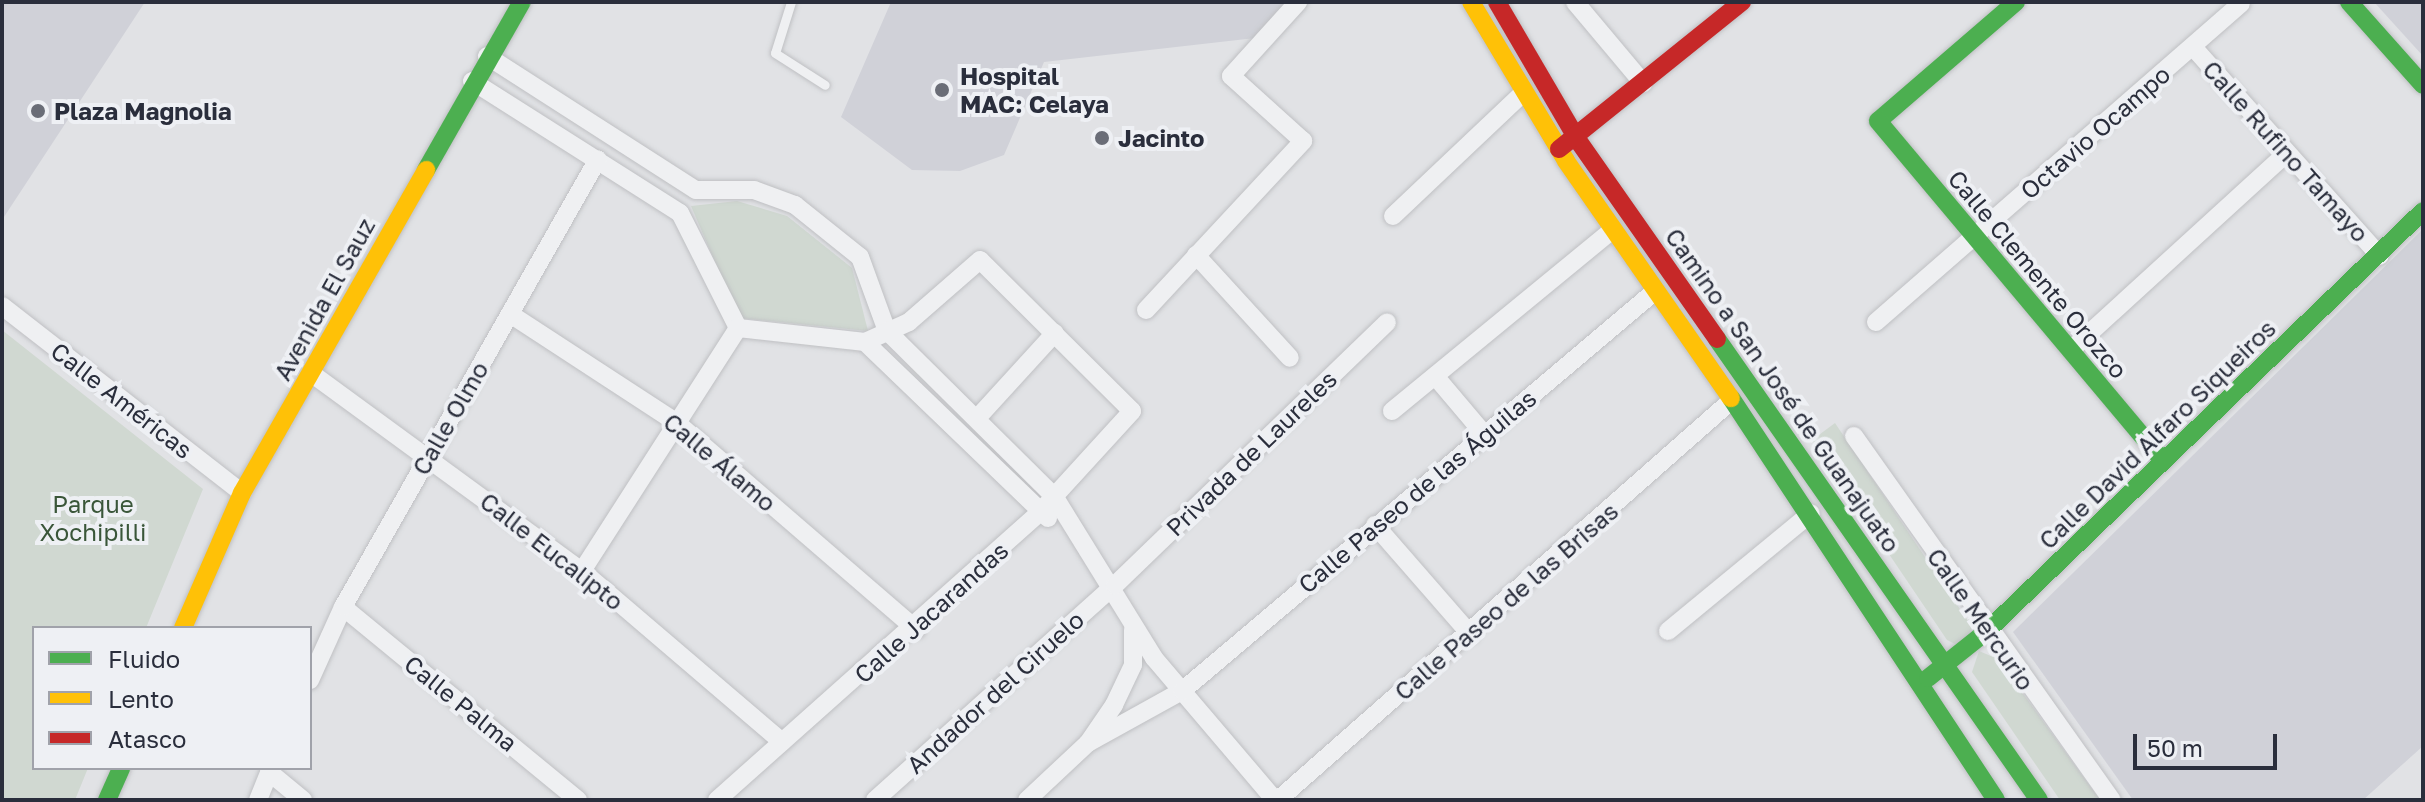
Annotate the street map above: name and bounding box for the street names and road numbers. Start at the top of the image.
street label: Calle Rufino Tamayo [2197,55,2375,247]
street label: Octavio Ocampo [2014,59,2176,205]
street label: Calle Clemente Orozco [1943,164,2133,384]
street label: Avenida El Sauz [268,213,380,385]
street label: Camino a San José de Guanajuato [1660,223,1906,557]
street label: Calle David Alfaro Siqueiros [2033,313,2281,555]
street label: Calle Américas [46,336,198,464]
street label: Calle Olmo [406,356,494,480]
street label: Privada de Laureles [1160,364,1342,542]
street label: Calle Paseo de las Águilas [1292,383,1542,599]
street label: Calle Álamo [658,407,782,517]
street label: Calle Eucalipto [475,486,629,616]
street label: Calle Paseo de las Brisas [1388,496,1624,706]
street label: Calle Jacarandas [848,535,1014,689]
street label: Calle Mercurio [1921,543,2041,695]
street label: Andador del Ciruelo [900,605,1090,779]
street label: Calle Palma [399,649,523,757]

